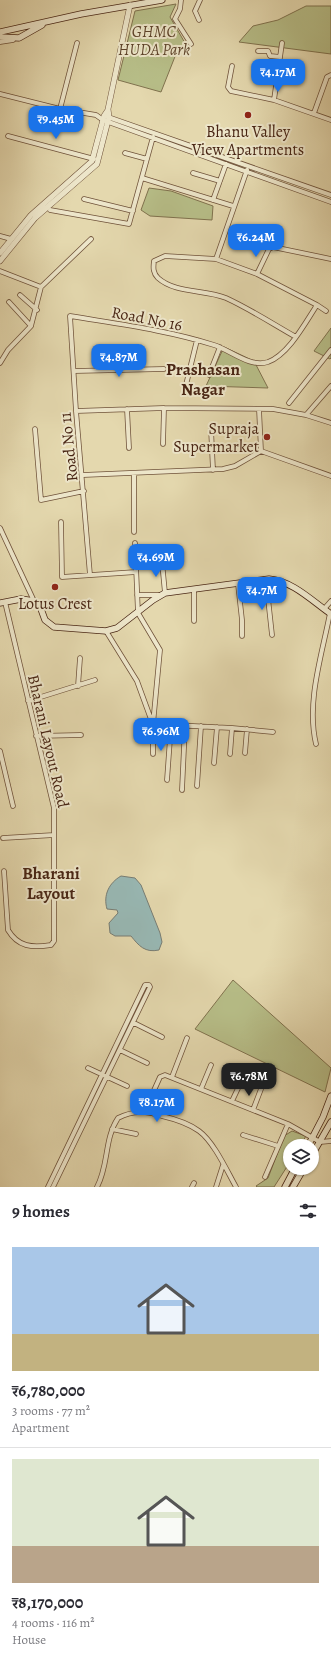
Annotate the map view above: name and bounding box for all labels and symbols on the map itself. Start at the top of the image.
park label: GHMC HUDA Park [118,21,190,61]
pin: ₹4.17M [245,59,311,93]
pin: ₹9.45M [23,106,89,140]
marker: Bhanu Valley View Apartments [243,110,253,120]
place label: Bhanu Valley View Apartments [191,121,304,161]
pin: ₹6.24M [223,224,289,258]
street label: Road No 16 [110,301,184,337]
pin: ₹4.87M [86,344,152,378]
district label: Prashasan Nagar [166,358,240,401]
street label: Road No 11 [54,411,84,483]
place label: Supraja Supermarket [173,418,260,458]
marker: Supraja Supermarket [262,432,272,442]
pin: ₹4.69M [123,544,189,578]
pin: ₹4.7M [234,577,290,611]
marker: Lotus Crest [50,582,60,592]
place label: Lotus Crest [18,593,92,615]
street label: Bharani Layout Road [22,673,74,810]
pin: ₹6.96M [128,718,194,752]
district label: Bharani Layout [22,862,80,905]
pin: ₹6.78M [216,1063,282,1097]
pin: ₹8.17M [124,1089,190,1123]

